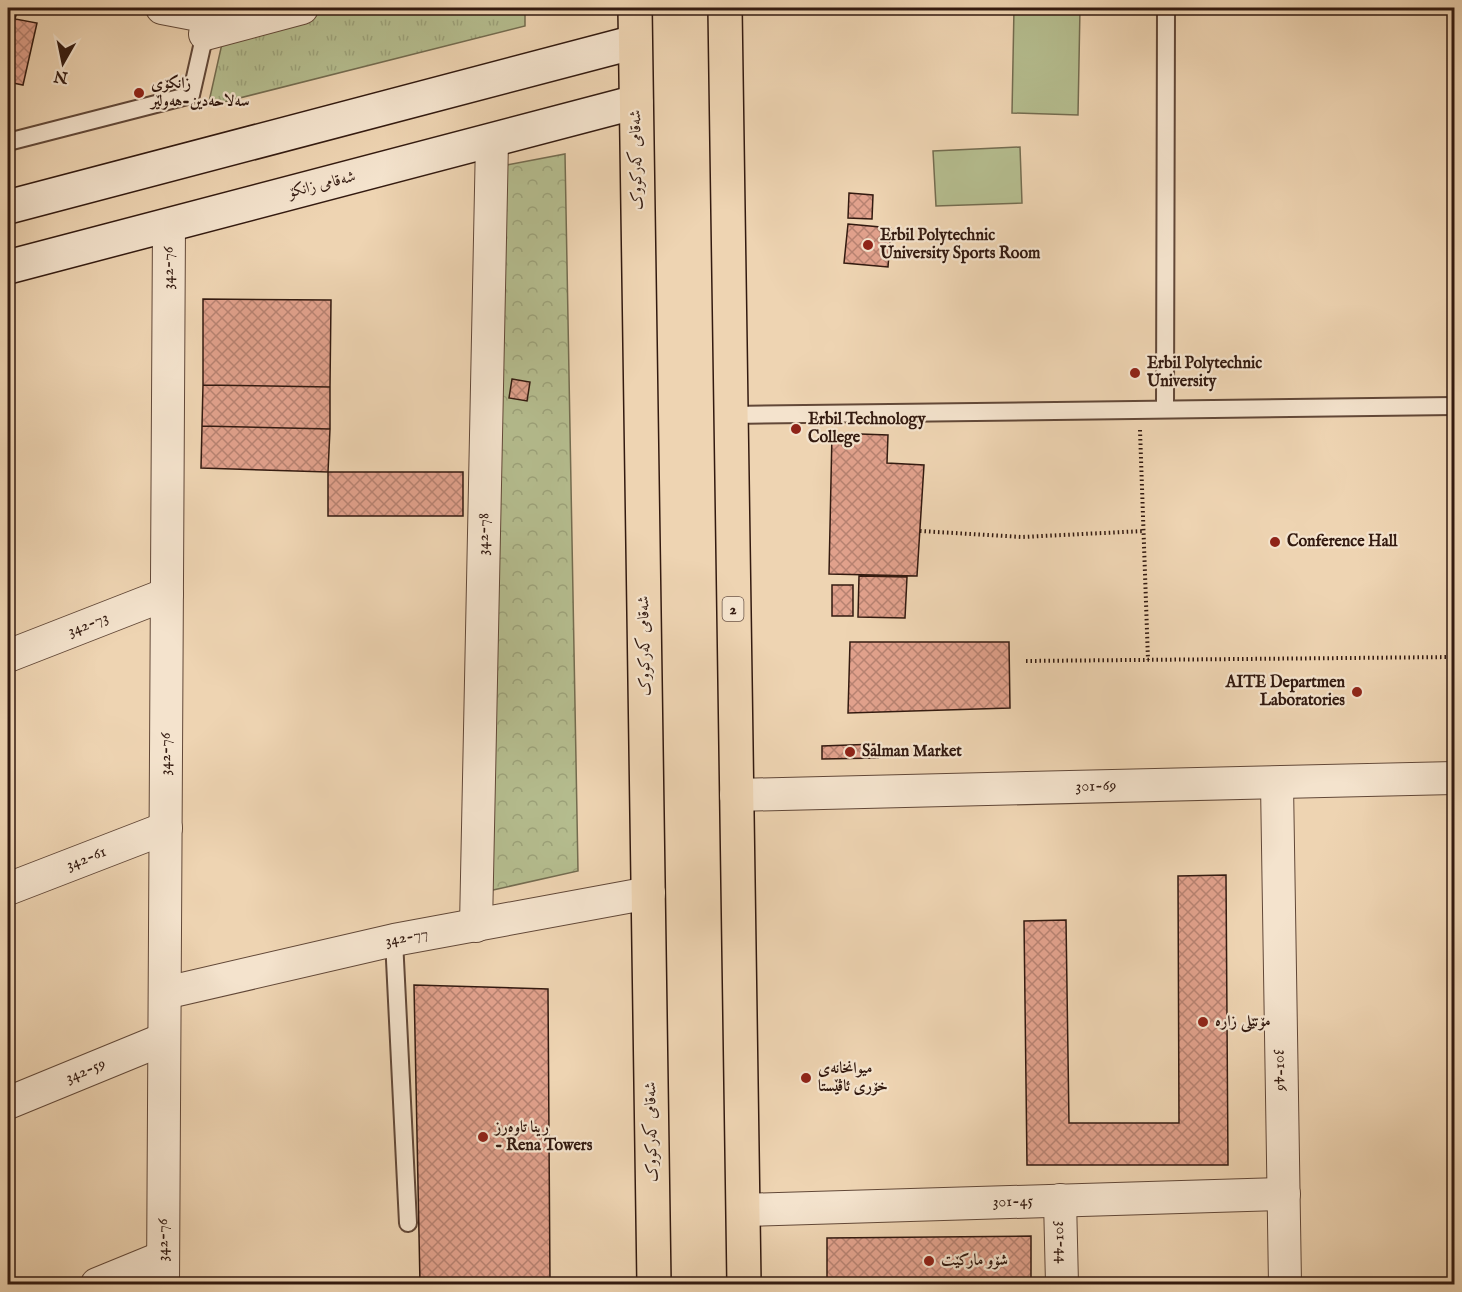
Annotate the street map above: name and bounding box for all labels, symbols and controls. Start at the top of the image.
north arrow [33,33,93,93]
text: N [52,65,70,87]
place label: زانکۆی سەلاحەدین-هەولێر [149,74,250,112]
marker: زانکۆی سەلاحەدین-هەولێر [132,86,146,100]
street label: شەقامی کەرکووک [625,110,648,210]
street label: شەقامی زانکۆ [284,167,358,203]
place label: Erbil Polytechnic University Sports Room [879,226,1041,264]
marker: Erbil Polytechnic University Sports Room [861,238,875,252]
street label: 342-76 [159,246,179,290]
place label: Erbil Polytechnic University [1146,354,1262,392]
marker: Erbil Polytechnic University [1128,366,1142,380]
place label: Erbil Technology College [808,410,927,448]
marker: Erbil Technology College [789,422,803,436]
street label: 342-78 [474,513,494,556]
place label: Conference Hall [1287,532,1398,552]
marker: Conference Hall [1268,535,1282,549]
street label: شەقامی کەرکووک [633,596,656,696]
road number: 2 [722,597,744,621]
street label: 342-73 [65,608,111,642]
place label: AITE Departmen Laboratories [1225,673,1345,711]
marker: AITE Departmen Laboratories [1350,685,1364,699]
street label: 342-76 [156,732,176,776]
place label: Salman Market [862,742,962,762]
marker: Salman Market [843,745,857,759]
street label: 301-69 [1075,776,1117,797]
street label: 342-61 [63,842,109,876]
street label: 342-77 [383,924,430,952]
place label: مۆتێلی زارە [1215,1012,1271,1033]
marker: مۆتێلی زارە [1196,1015,1210,1029]
street label: 301-46 [1271,1049,1292,1091]
street label: 342-59 [63,1054,109,1088]
place label: میوانخانەی خۆری ئاڤێستا [818,1059,888,1097]
marker: میوانخانەی خۆری ئاڤێستا [799,1071,813,1085]
street label: شەقامی کەرکووک [640,1082,663,1182]
place label: رينا تاوەرز - Rena Towers [493,1118,593,1156]
marker: رينا تاوەرز - Rena Towers [476,1130,490,1144]
street label: 301-45 [992,1191,1034,1213]
street label: 342-76 [153,1218,173,1262]
street label: 301-44 [1050,1220,1072,1264]
place label: شۆو مارکێت [941,1251,1008,1271]
marker: شۆو مارکێت [922,1254,936,1268]

